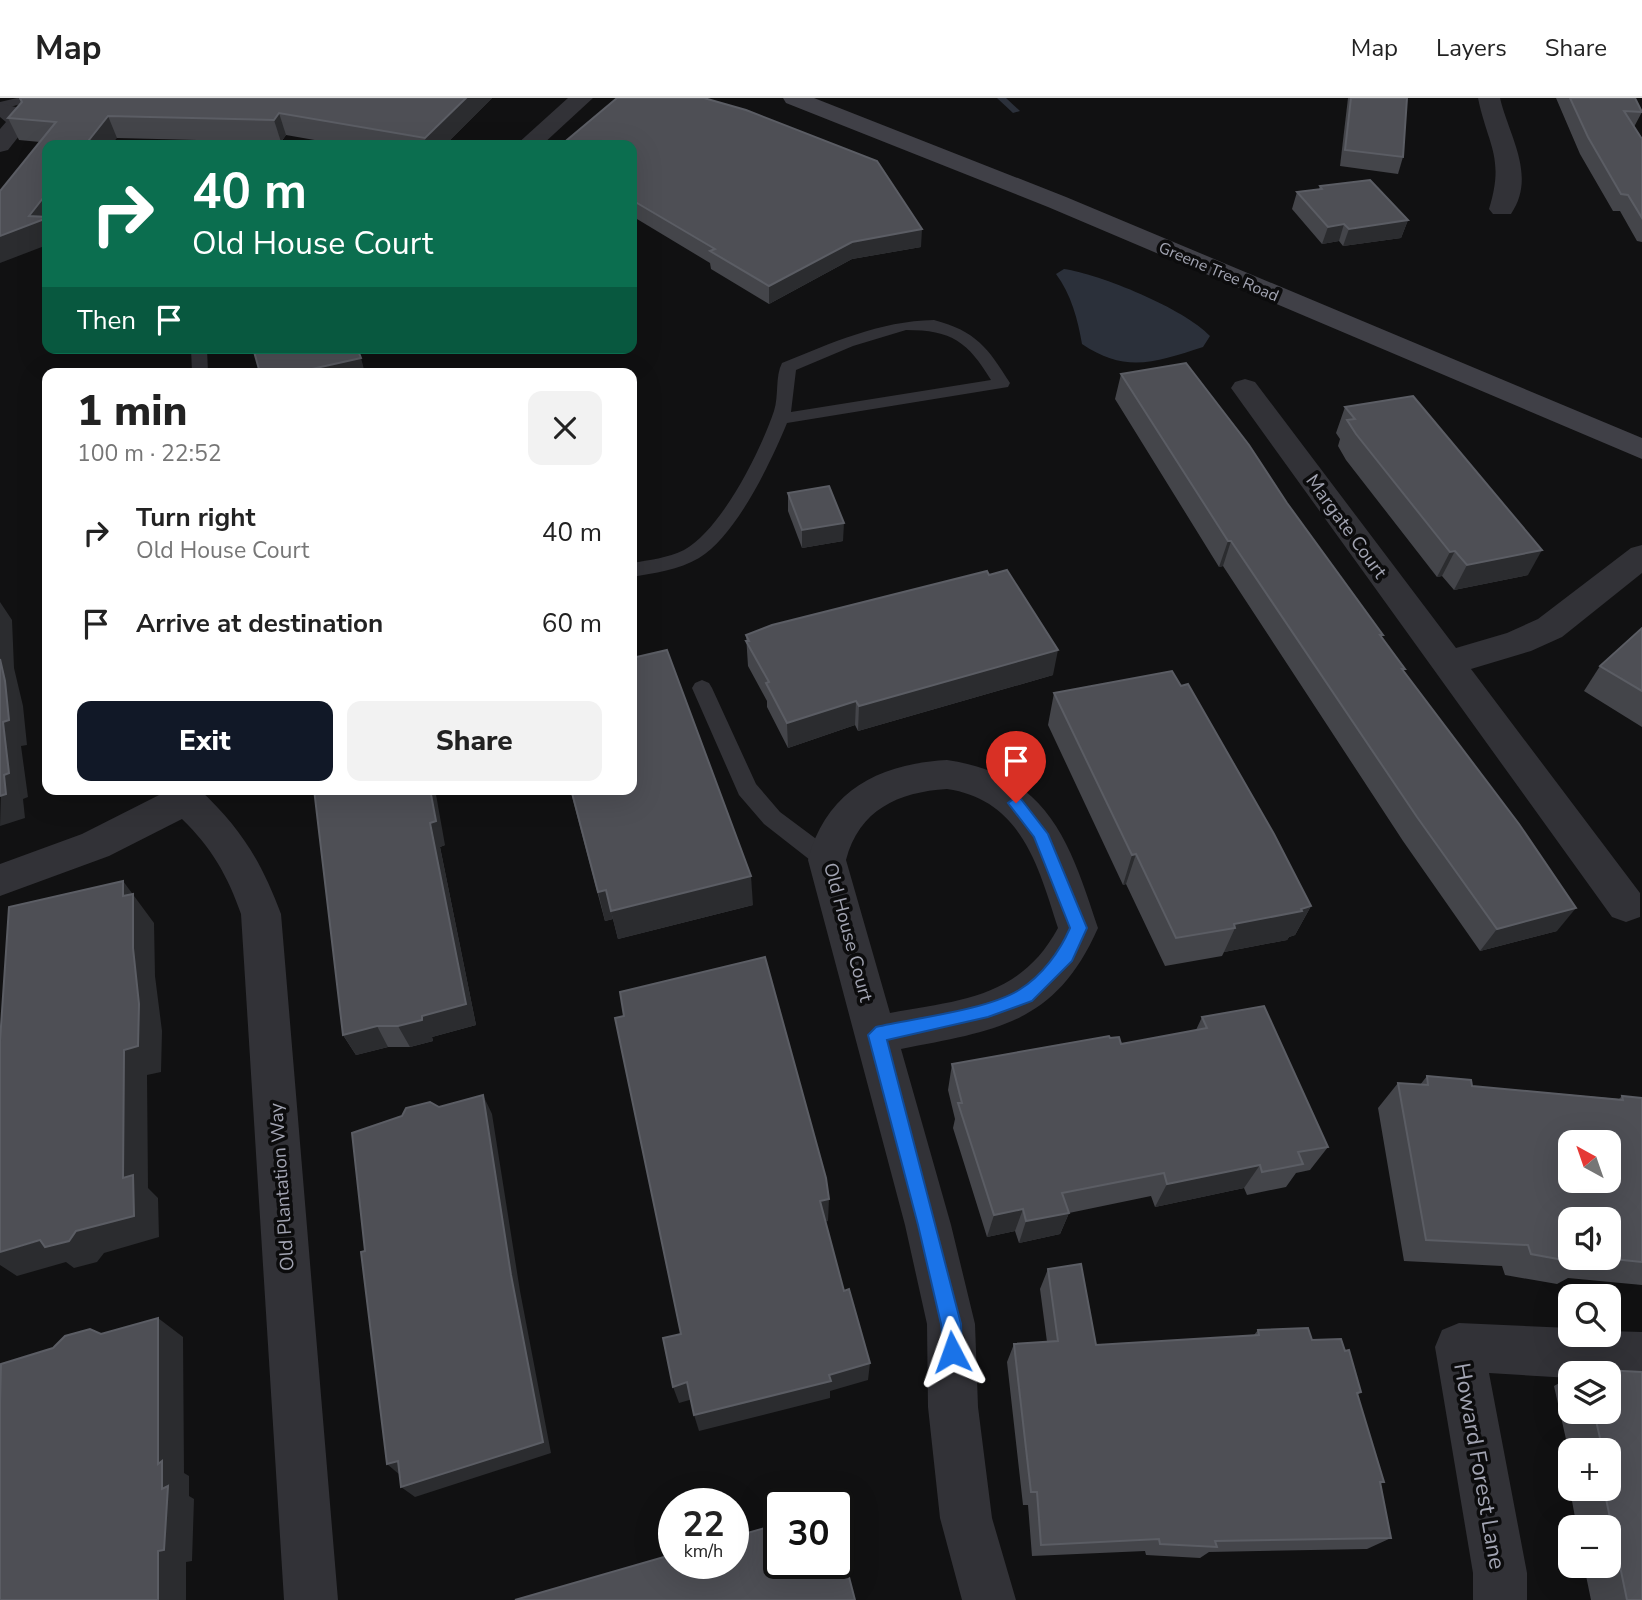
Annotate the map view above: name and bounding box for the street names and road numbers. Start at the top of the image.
street label: Greene Tree Road [1155,237,1282,307]
street label: Margate Court [1300,469,1393,584]
street label: Old House Court [817,860,879,1005]
street label: Old Plantation Way [263,1102,301,1272]
street label: Howard Forest Lane [1446,1360,1513,1572]

